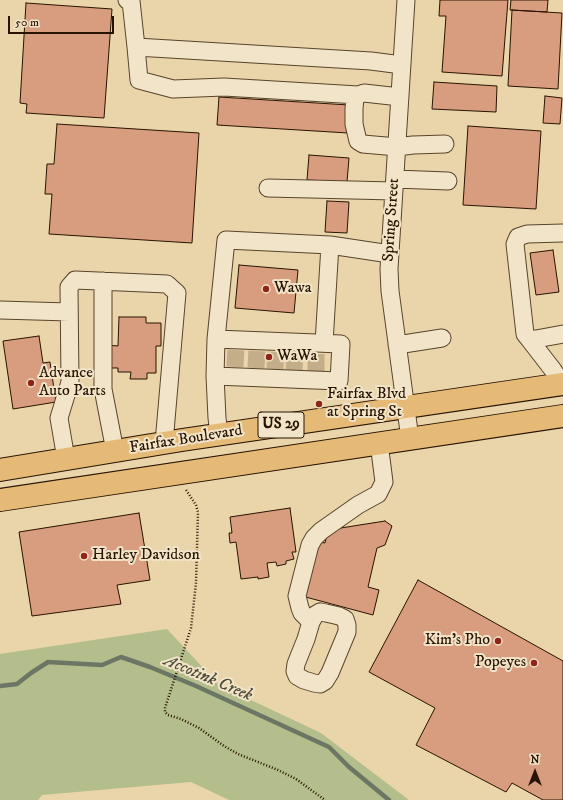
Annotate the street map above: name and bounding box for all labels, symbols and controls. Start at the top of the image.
scale bar [10,8,116,34]
text: 50 m [15,15,39,30]
street label: Spring Street [379,178,405,262]
place label: Wawa [274,279,311,299]
marker: Wawa [261,284,271,294]
place label: WaWa [277,347,317,367]
marker: WaWa [264,352,274,362]
place label: Advance Auto Parts [39,364,106,402]
marker: Advance Auto Parts [26,378,36,388]
place label: Fairfax Blvd at Spring St [327,385,406,423]
marker: Fairfax Blvd at Spring St [314,399,324,409]
road number: US 29 [258,412,304,438]
street label: Fairfax Boulevard [128,422,244,458]
place label: Harley Davidson [92,546,200,566]
marker: Harley Davidson [79,551,89,561]
place label: Kim's Pho [425,631,490,651]
marker: Kim's Pho [493,636,503,646]
water label: Accotink Creek [161,651,255,707]
place label: Popeyes [475,653,526,673]
marker: Popeyes [529,658,539,668]
north arrow [515,752,555,792]
text: N [530,753,540,767]

